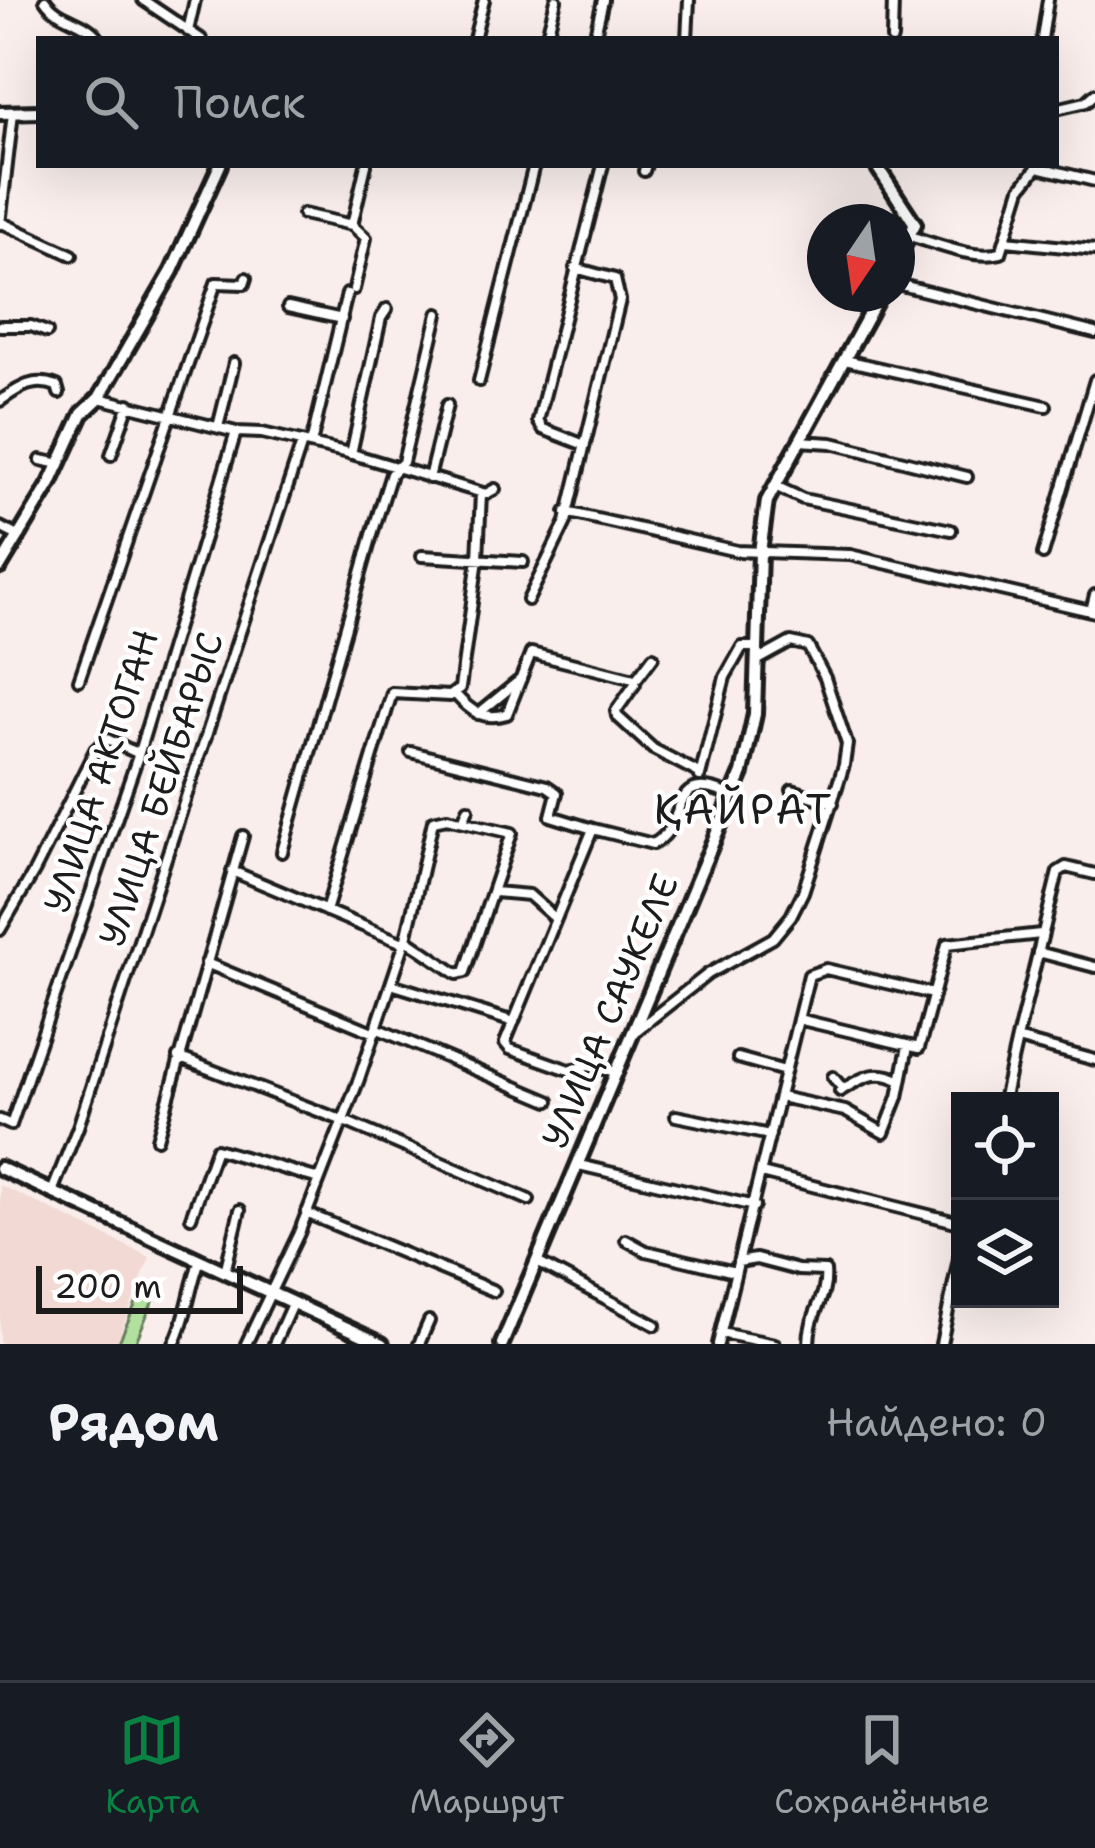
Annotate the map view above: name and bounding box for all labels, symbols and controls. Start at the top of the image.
search box [36,36,1059,168]
icon: search [78,69,144,135]
text: Поиск [174,72,305,132]
north arrow [807,204,915,312]
street label: УЛИЦА АКТОГАН [32,623,170,919]
street label: УЛИЦА БЕЙБАРЫС [87,626,235,952]
district label: ҚАЙРАТ [654,781,834,837]
street label: УЛИЦА САУКЕЛЕ [530,866,690,1156]
map controls [951,1092,1059,1308]
button: locate [951,1092,1059,1200]
button: layers [951,1200,1059,1308]
scale bar [36,1260,243,1313]
text: 200 m [54,1264,162,1309]
text: Рядом [48,1388,219,1456]
text: Найдено: 0 [826,1396,1047,1448]
tab: Карта [105,1707,200,1824]
tab: Маршрут [410,1707,564,1824]
tab: Сохранённые [774,1707,990,1824]

